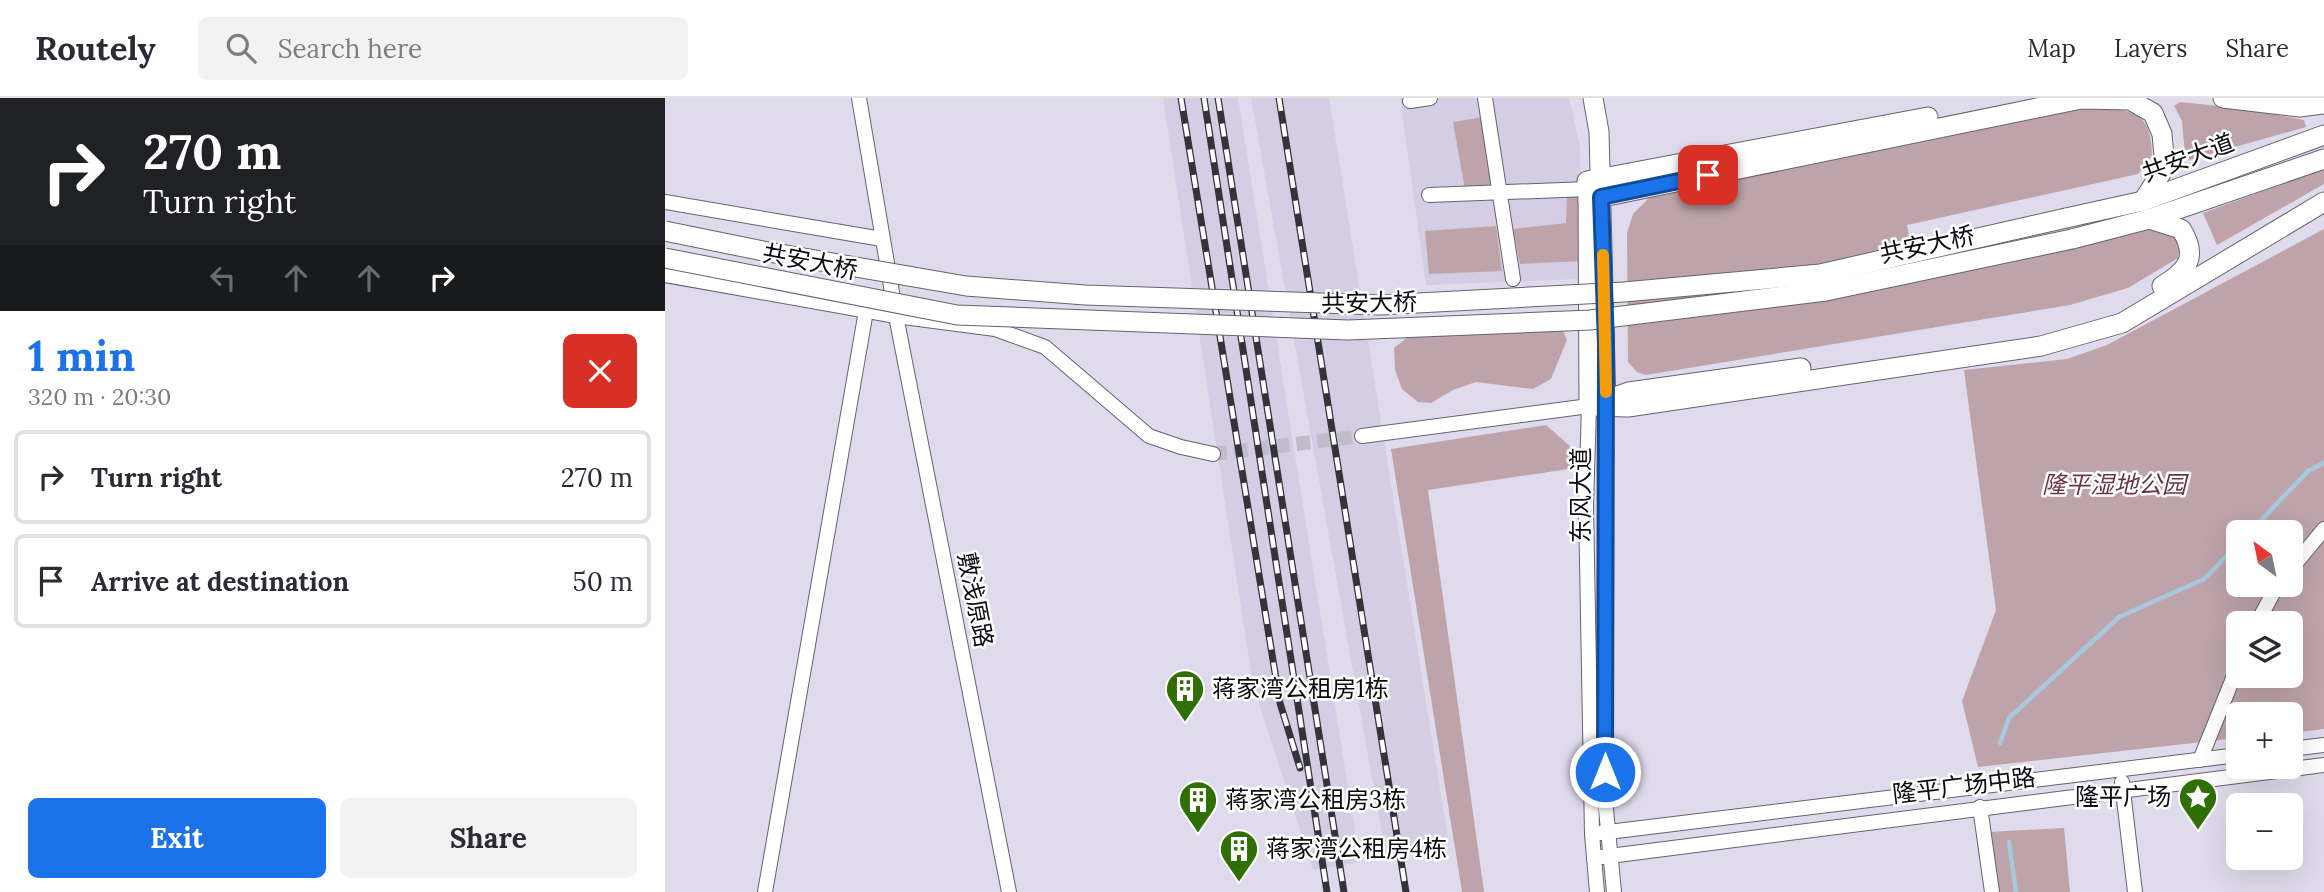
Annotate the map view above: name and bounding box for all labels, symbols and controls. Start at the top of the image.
search box [198,17,688,80]
text: Routely [35,27,156,69]
icon: search [222,29,260,67]
text: Search here [278,32,422,65]
text: Map [2027,33,2076,64]
text: Layers [2114,33,2187,64]
text: Share [2225,33,2289,64]
text: 270 m [143,120,281,182]
icon: right [28,126,119,217]
street label: 共安大道 [2137,127,2238,189]
pin [1678,145,1738,205]
icon: arrive [1689,156,1727,194]
text: Turn right [143,181,296,222]
street label: 共安大桥 [1877,219,1977,270]
street label: 共安大桥 [760,237,860,286]
icon: left [204,259,242,297]
icon: ahead [277,259,315,297]
icon: ahead [350,259,388,297]
icon: right [423,259,461,297]
street label: 共安大桥 [1321,286,1417,319]
text: 1 min [28,329,135,383]
button: close [563,334,637,408]
text: 320 m · 20:30 [28,382,171,411]
street label: 东风大道 [1565,447,1596,543]
icon: right [32,458,70,496]
text: Turn right [91,461,222,494]
text: 270 m [561,461,633,494]
park label: 隆平湿地公园 [2042,469,2189,500]
north arrow [2226,520,2303,597]
map controls [2226,520,2303,870]
street label: 敷浅原路 [951,550,1000,650]
icon: arrive [32,562,70,600]
text: Arrive at destination [91,565,349,598]
text: 50 m [573,565,633,598]
button: layers [2226,611,2303,688]
building icon: 蒋家湾公租房1栋 [1164,668,1206,723]
place label: 蒋家湾公租房1栋 [1212,673,1389,704]
button: + [2226,702,2303,779]
position arrow [1568,735,1642,809]
street label: 隆平广场中路 [1891,761,2037,810]
place icon: 隆平广场 [2177,776,2219,831]
building icon: 蒋家湾公租房3栋 [1177,779,1219,834]
place label: 隆平广场 [2075,781,2171,812]
place label: 蒋家湾公租房3栋 [1225,784,1406,815]
button: − [2226,793,2303,870]
button: Exit [28,798,326,878]
button: Share [340,798,637,878]
building icon: 蒋家湾公租房4栋 [1218,828,1260,883]
place label: 蒋家湾公租房4栋 [1266,833,1447,864]

